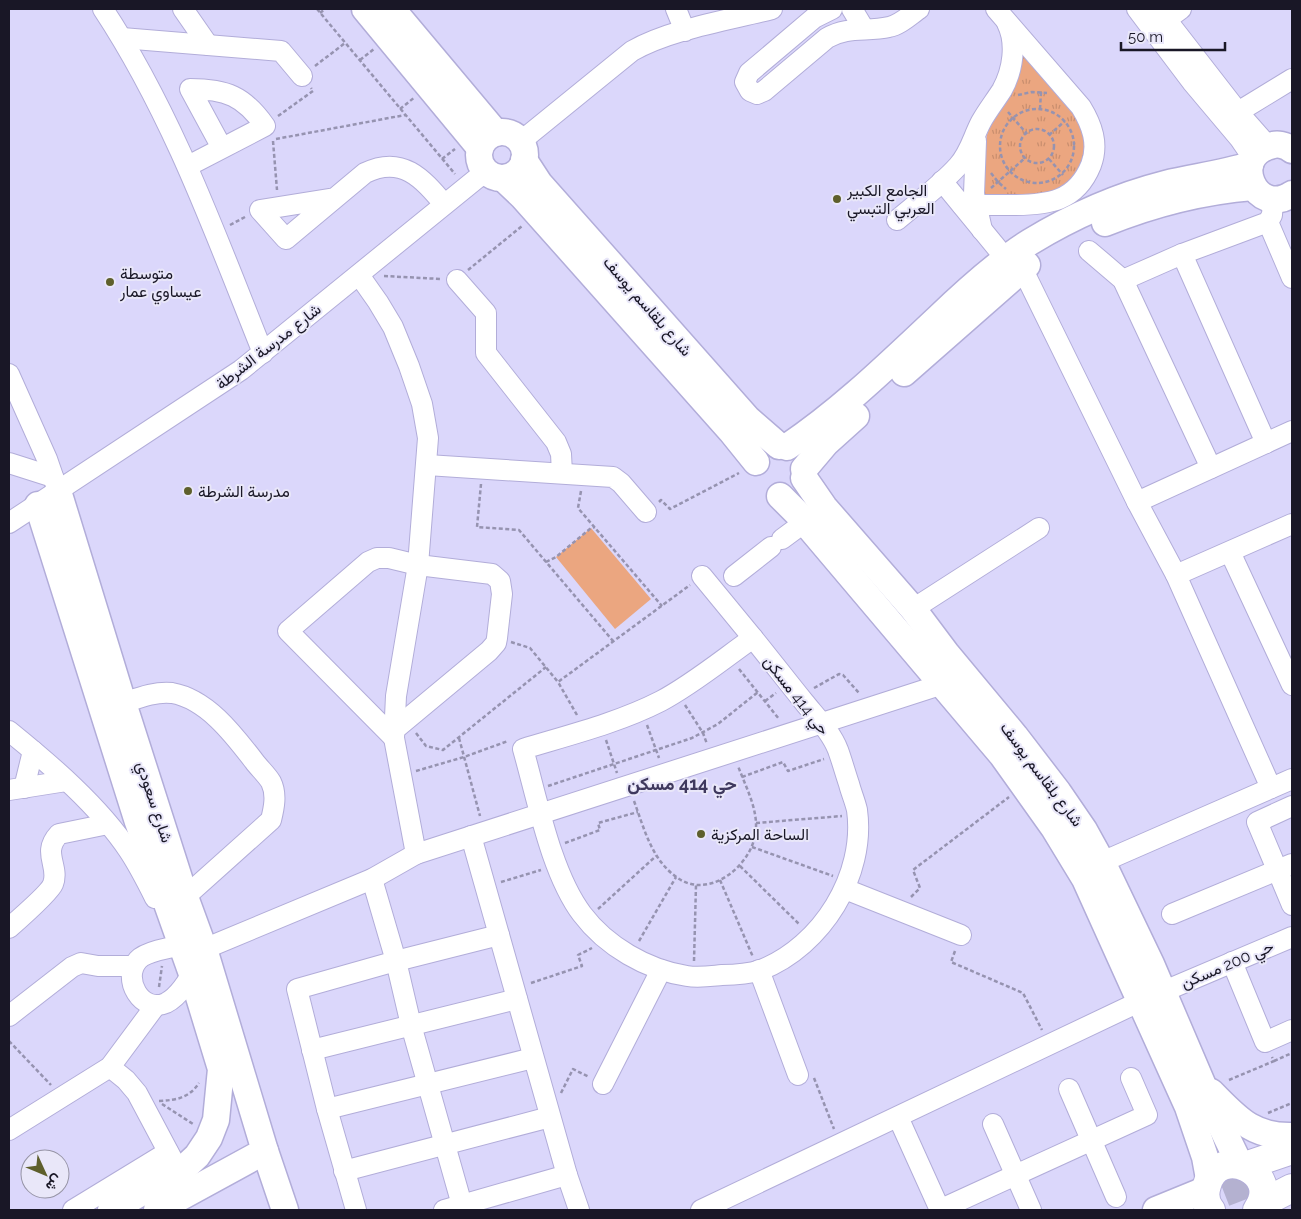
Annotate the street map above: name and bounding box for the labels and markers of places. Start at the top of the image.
place label: الجامع الكبير العربي التبسي [846,181,934,222]
marker: الجامع الكبير العربي التبسي [831,193,843,205]
place label: متوسطة عيساوي عمار [119,264,202,305]
marker: متوسطة عيساوي عمار [104,276,116,288]
place label: مدرسة الشرطة [198,482,290,502]
marker: مدرسة الشرطة [182,485,194,497]
place label: الساحة المركزية [711,825,809,845]
marker: الساحة المركزية [695,828,707,840]

